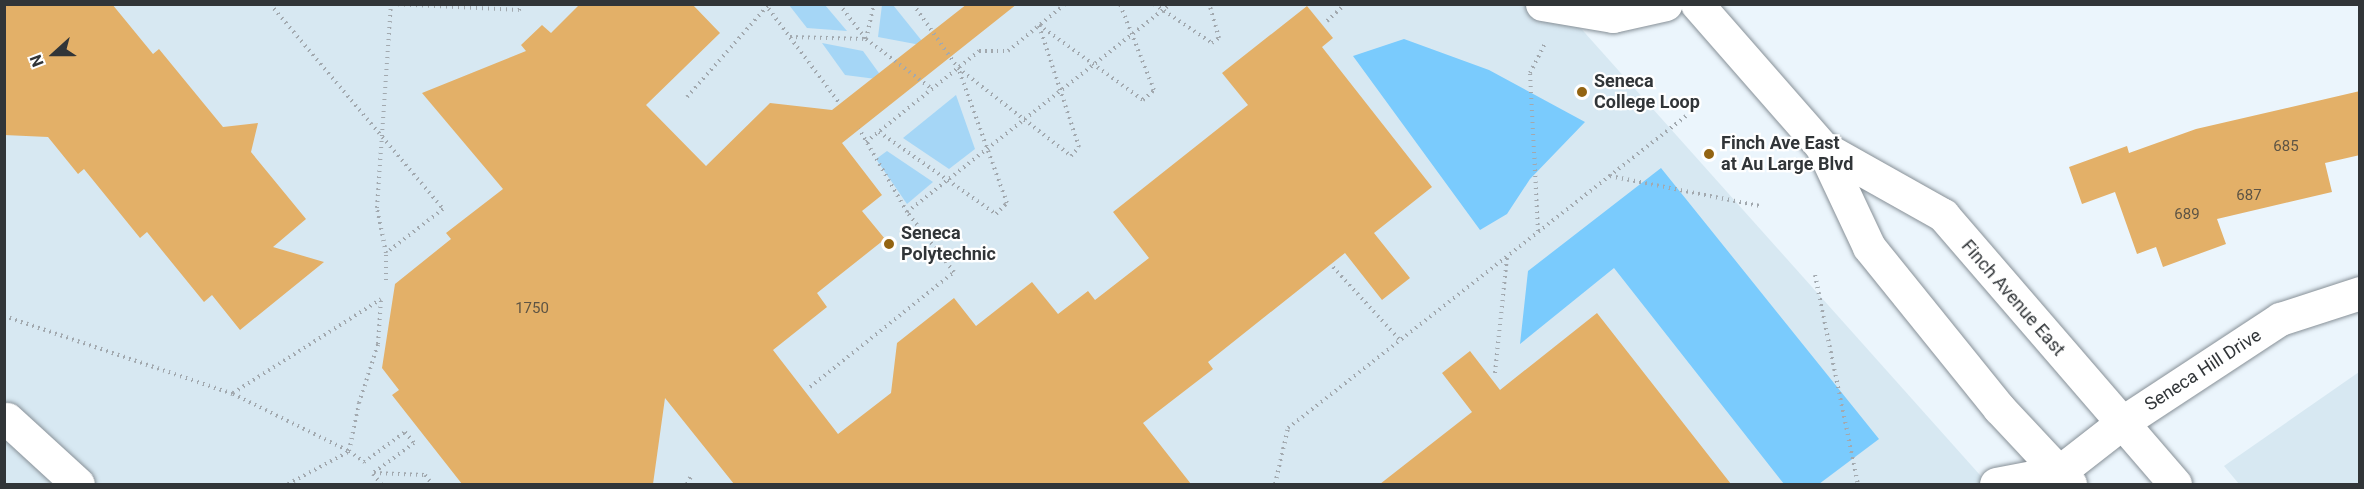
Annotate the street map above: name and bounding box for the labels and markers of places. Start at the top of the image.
place label: Seneca College Loop [1594,71,1700,113]
marker: Seneca College Loop [1575,85,1589,99]
place label: Finch Ave East at Au Large Blvd [1721,133,1853,176]
marker: Finch Ave East at Au Large Blvd [1702,147,1716,161]
place label: Seneca Polytechnic [901,223,996,266]
marker: Seneca Polytechnic [882,237,896,251]

